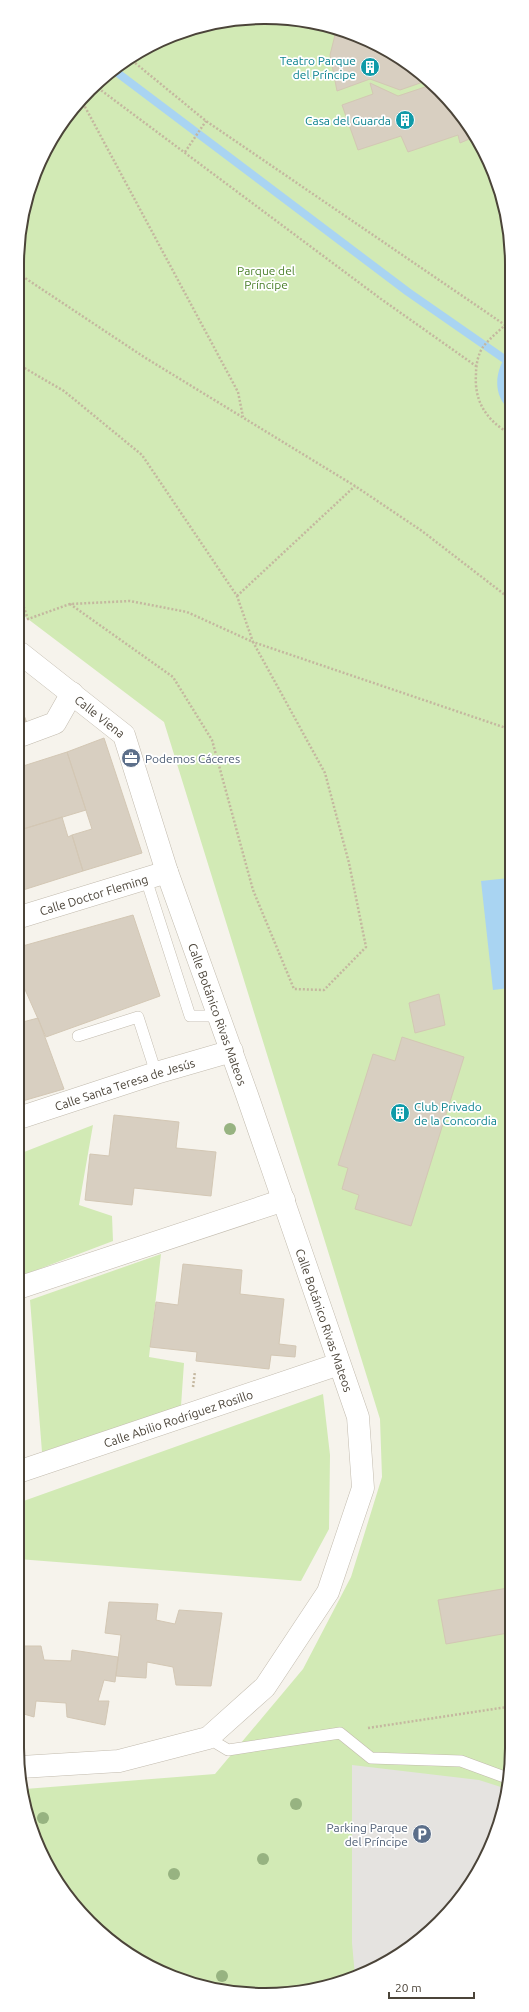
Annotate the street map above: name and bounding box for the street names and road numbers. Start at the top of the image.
street label: Calle Viena [73,693,128,740]
street label: Calle Doctor Fleming [38,872,149,917]
street label: Calle Botánico Rivas Mateos [186,941,250,1087]
street label: Calle Santa Teresa de Jesús [53,1056,196,1112]
street label: Calle Botánico Rivas Mateos [294,1247,355,1393]
street label: Calle Abilio Rodríguez Rosillo [102,1387,254,1449]

